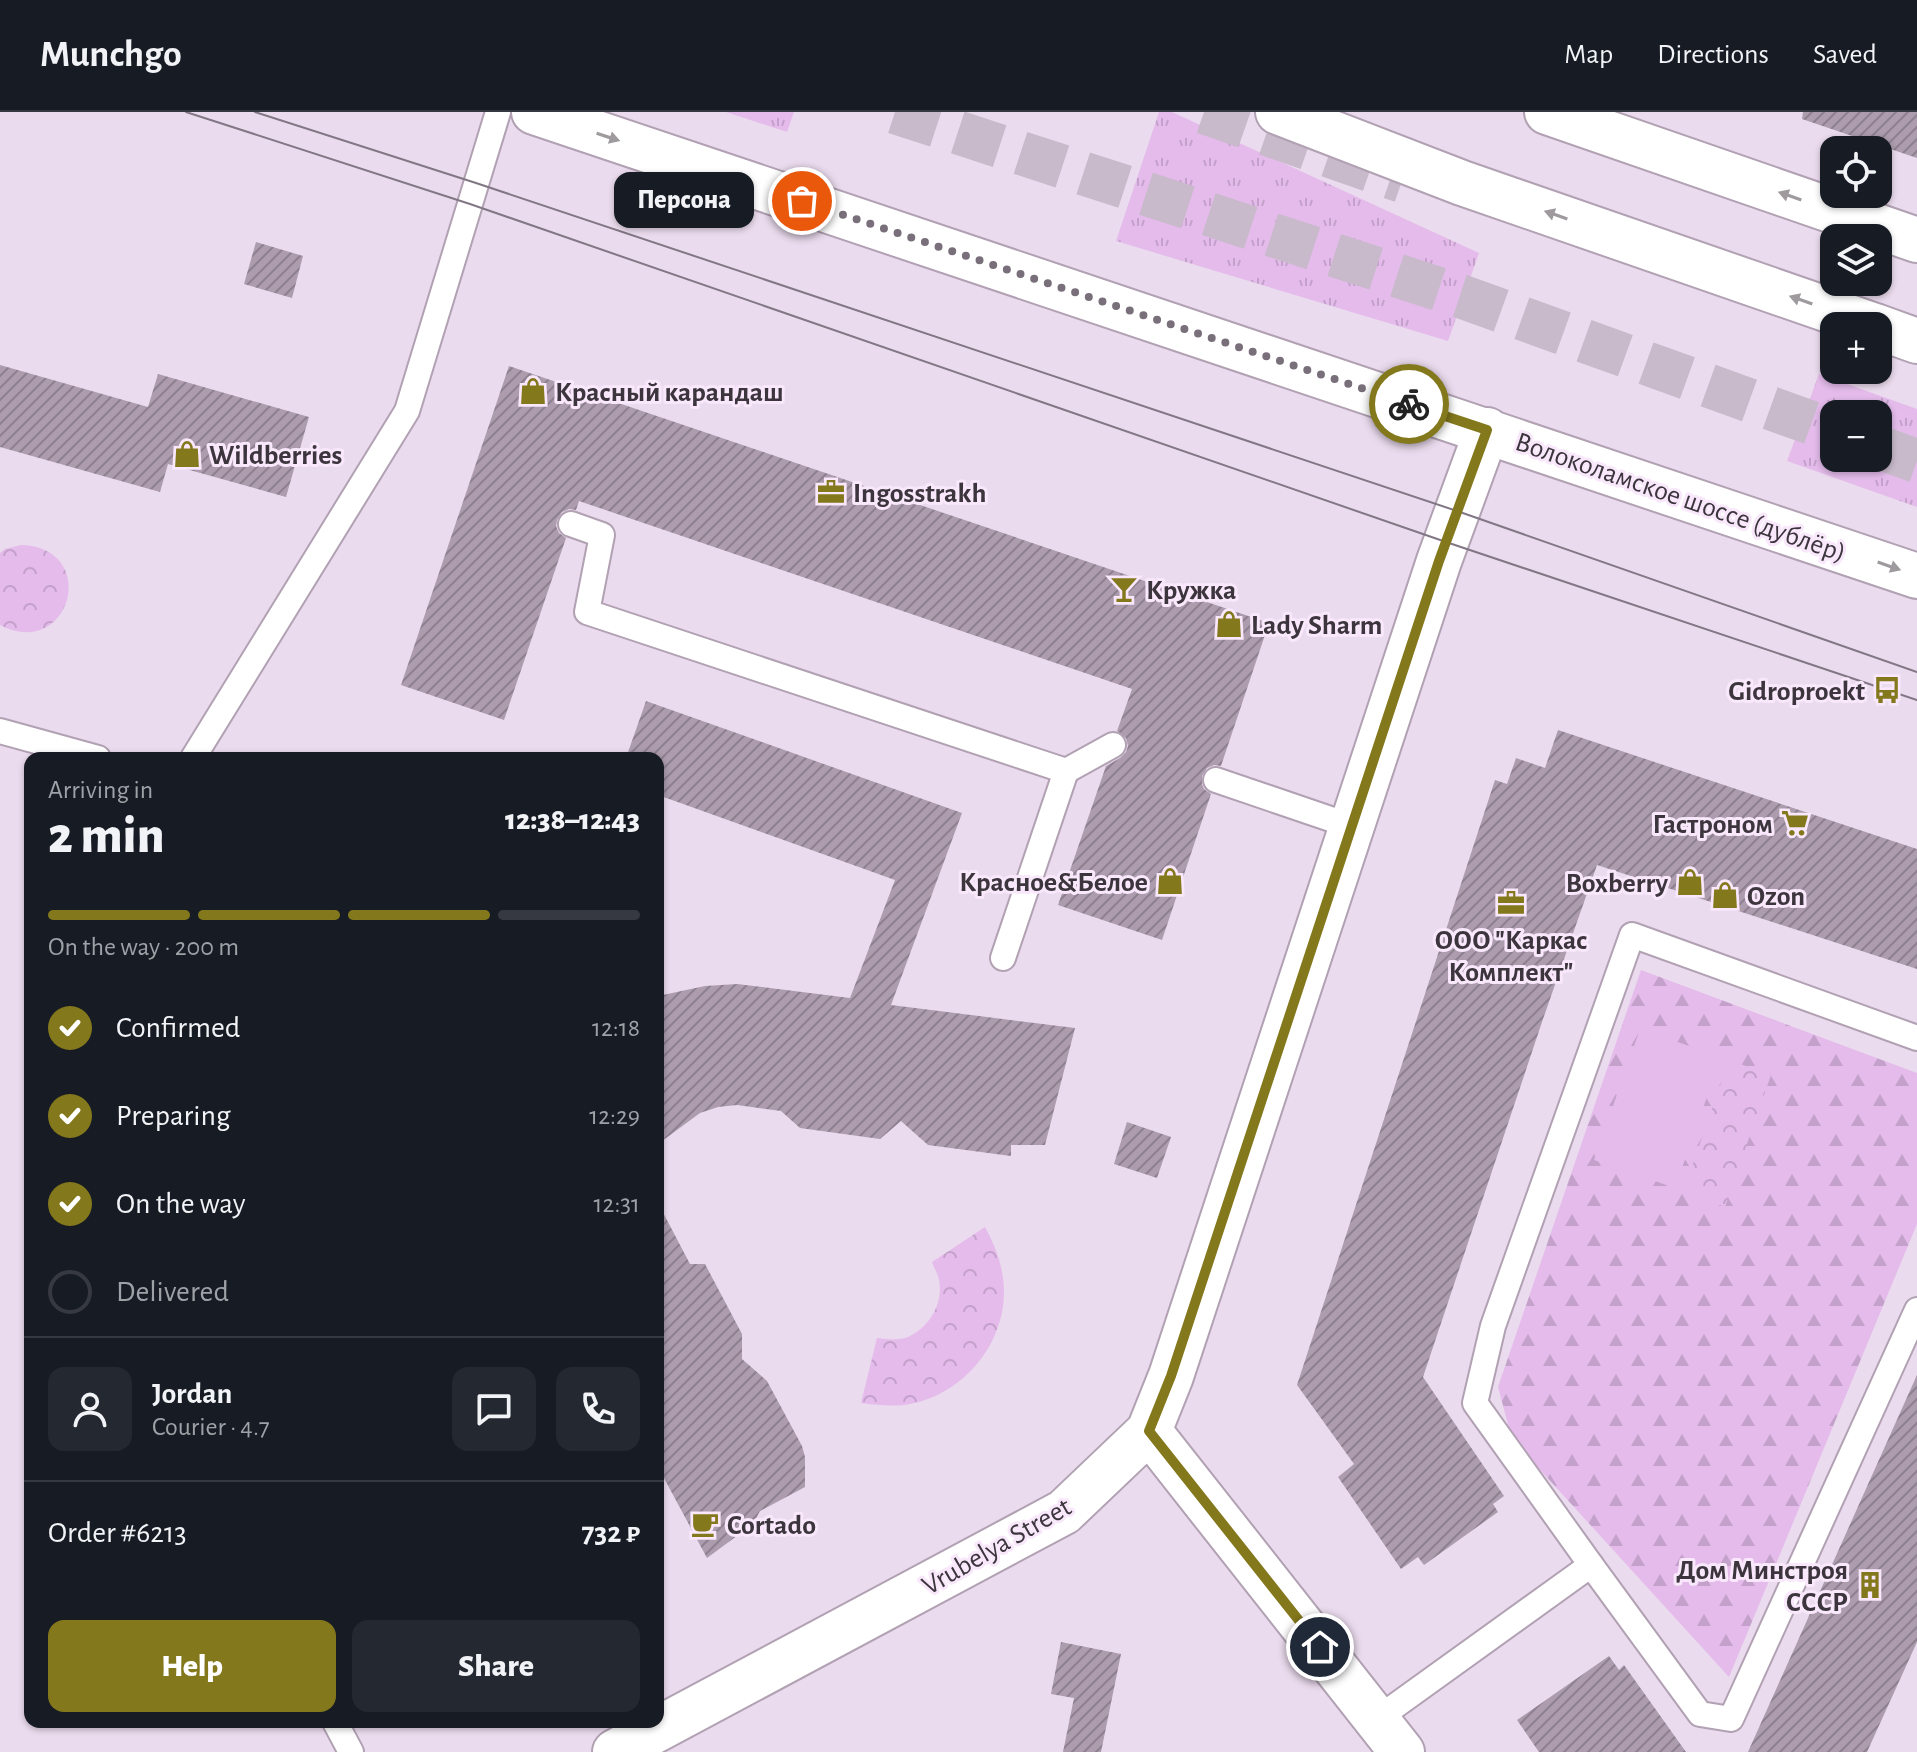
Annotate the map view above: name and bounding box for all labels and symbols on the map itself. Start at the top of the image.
one-way arrow [597,131,621,143]
pin [768,167,836,235]
callout: Персона [614,173,754,229]
one-way arrow [1778,190,1802,202]
one-way arrow [1543,209,1567,221]
one-way arrow [1789,294,1813,306]
courier [1369,364,1449,444]
shop icon: Красный карандаш [518,376,548,406]
place label: Красный карандаш [555,379,784,407]
street label: Волоколамское шоссе (дублёр) [1511,428,1849,568]
shop icon: Wildberries [172,439,202,469]
place label: Wildberries [209,442,342,470]
office icon: Ingosstrakh [816,477,846,507]
place label: Ingosstrakh [853,480,986,508]
one-way arrow [1877,561,1901,573]
bar icon: Кружка [1109,574,1139,604]
place label: Кружка [1146,577,1236,605]
shop icon: Lady Sharm [1214,609,1244,639]
place label: Lady Sharm [1251,612,1382,640]
bus stop icon: Gidroproekt [1872,675,1902,705]
place label: Gidroproekt [1728,678,1866,706]
supermarket icon: Гастроном [1780,808,1810,838]
place label: Гастроном [1652,811,1773,839]
shop icon: Красное&Белое [1155,866,1185,896]
shop icon: Boxberry [1675,867,1705,897]
place label: Красное&Белое [959,869,1148,897]
place label: Boxberry [1566,870,1668,898]
shop icon: Ozon [1710,880,1740,910]
place label: Ozon [1747,883,1805,911]
office icon: ООО "Каркас Комплект" [1496,888,1526,918]
place label: ООО "Каркас Комплект" [1435,927,1587,987]
street label: Vrubelya Street [918,1493,1076,1601]
cafe icon: Cortado [690,1509,720,1539]
place label: Cortado [727,1512,816,1540]
place label: Дом Минстроя СССР [1676,1557,1848,1617]
building icon: Дом Минстроя СССР [1855,1570,1885,1600]
pin [1286,1613,1354,1681]

